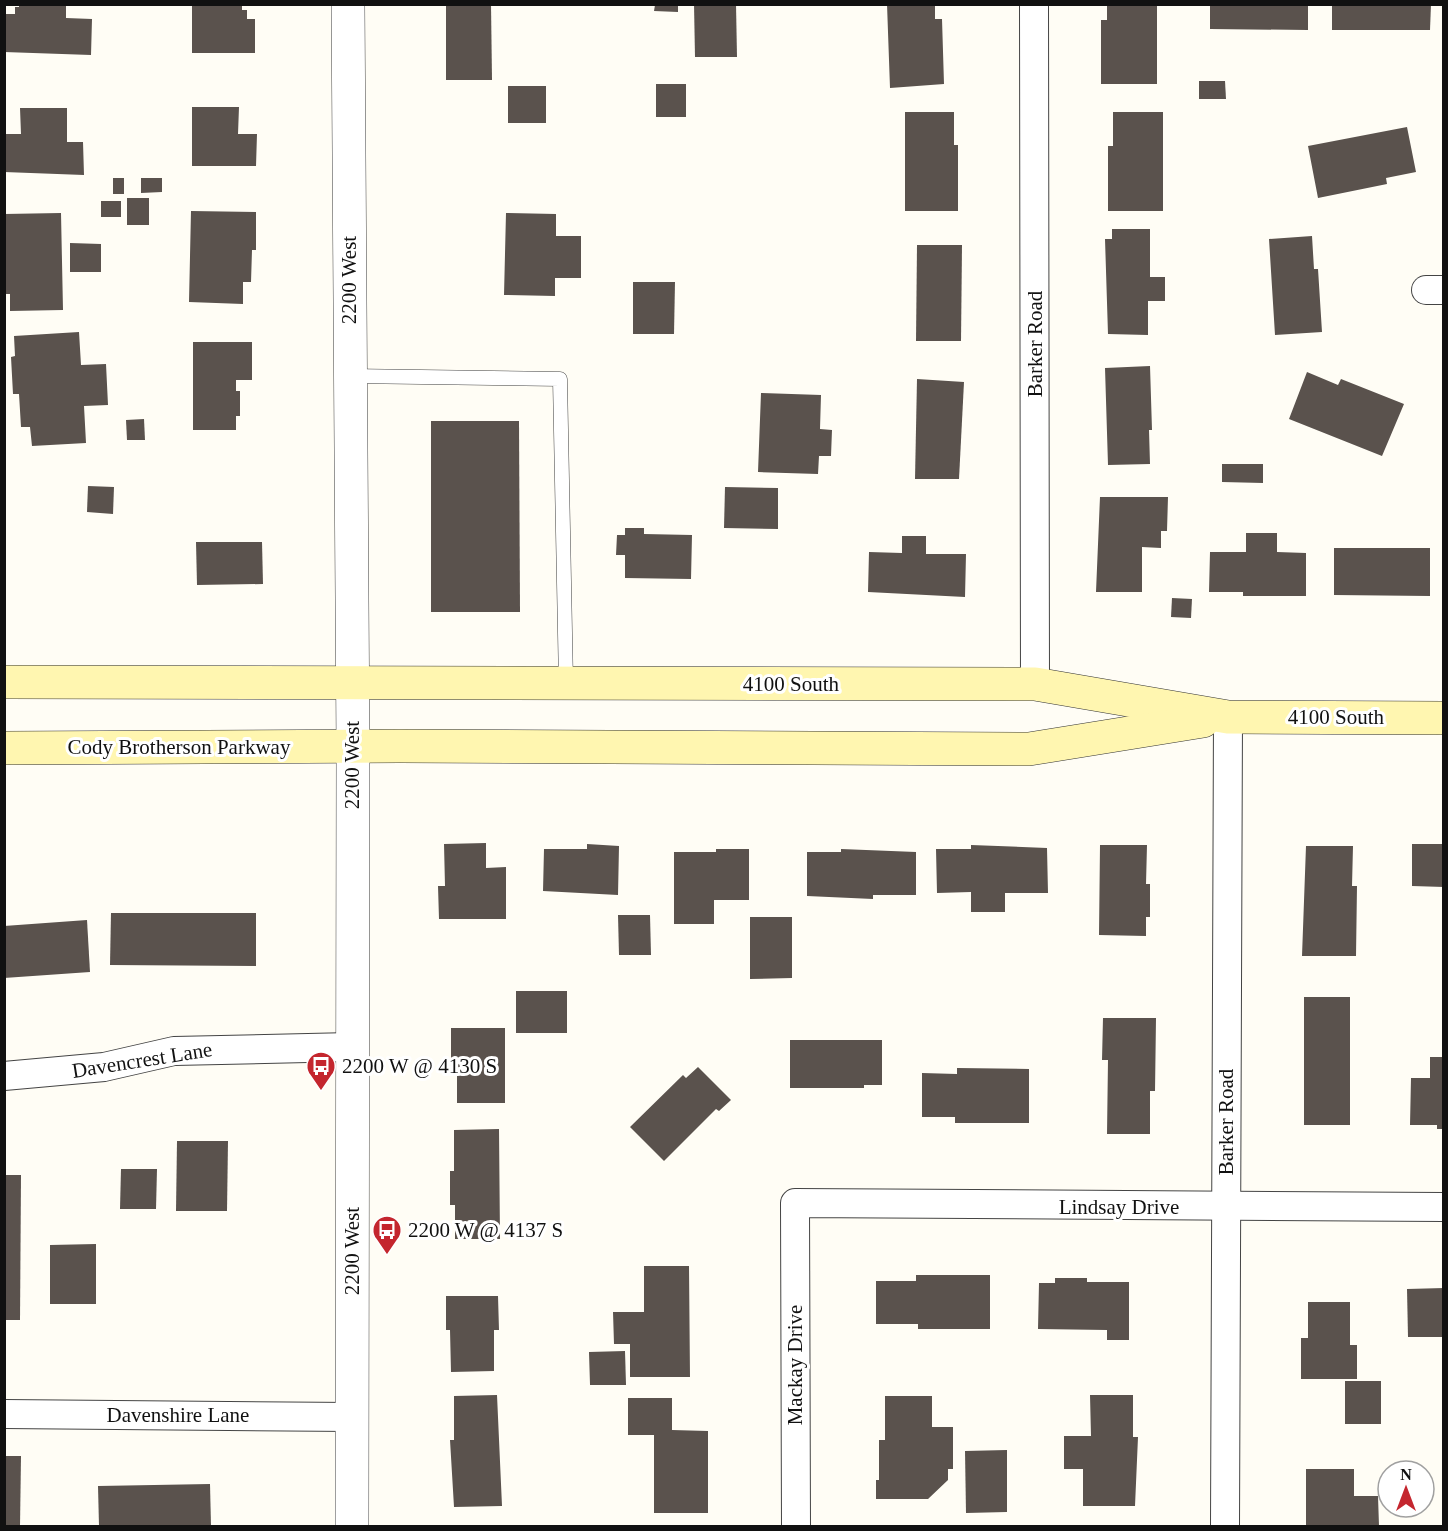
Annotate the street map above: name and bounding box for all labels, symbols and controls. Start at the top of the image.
street label: 2200 West [337,236,361,324]
street label: Barker Road [1023,290,1047,397]
street label: 4100 South [743,672,840,696]
street label: 4100 South [1288,705,1385,729]
street label: 2200 West [340,721,364,809]
street label: Cody Brotherson Parkway [68,735,291,759]
street label: Davencrest Lane [70,1037,214,1083]
bus stop icon: 2200 W @ 4130 S [305,1050,337,1092]
place label: 2200 W @ 4130 S [342,1054,497,1078]
street label: Barker Road [1214,1068,1238,1175]
street label: Lindsay Drive [1059,1195,1179,1219]
street label: 2200 West [340,1207,364,1295]
bus stop icon: 2200 W @ 4137 S [371,1214,403,1256]
place label: 2200 W @ 4137 S [408,1218,563,1242]
street label: Mackay Drive [783,1305,807,1425]
street label: Davenshire Lane [107,1403,249,1427]
north arrow [1376,1459,1436,1519]
text: N [1400,1466,1412,1483]

